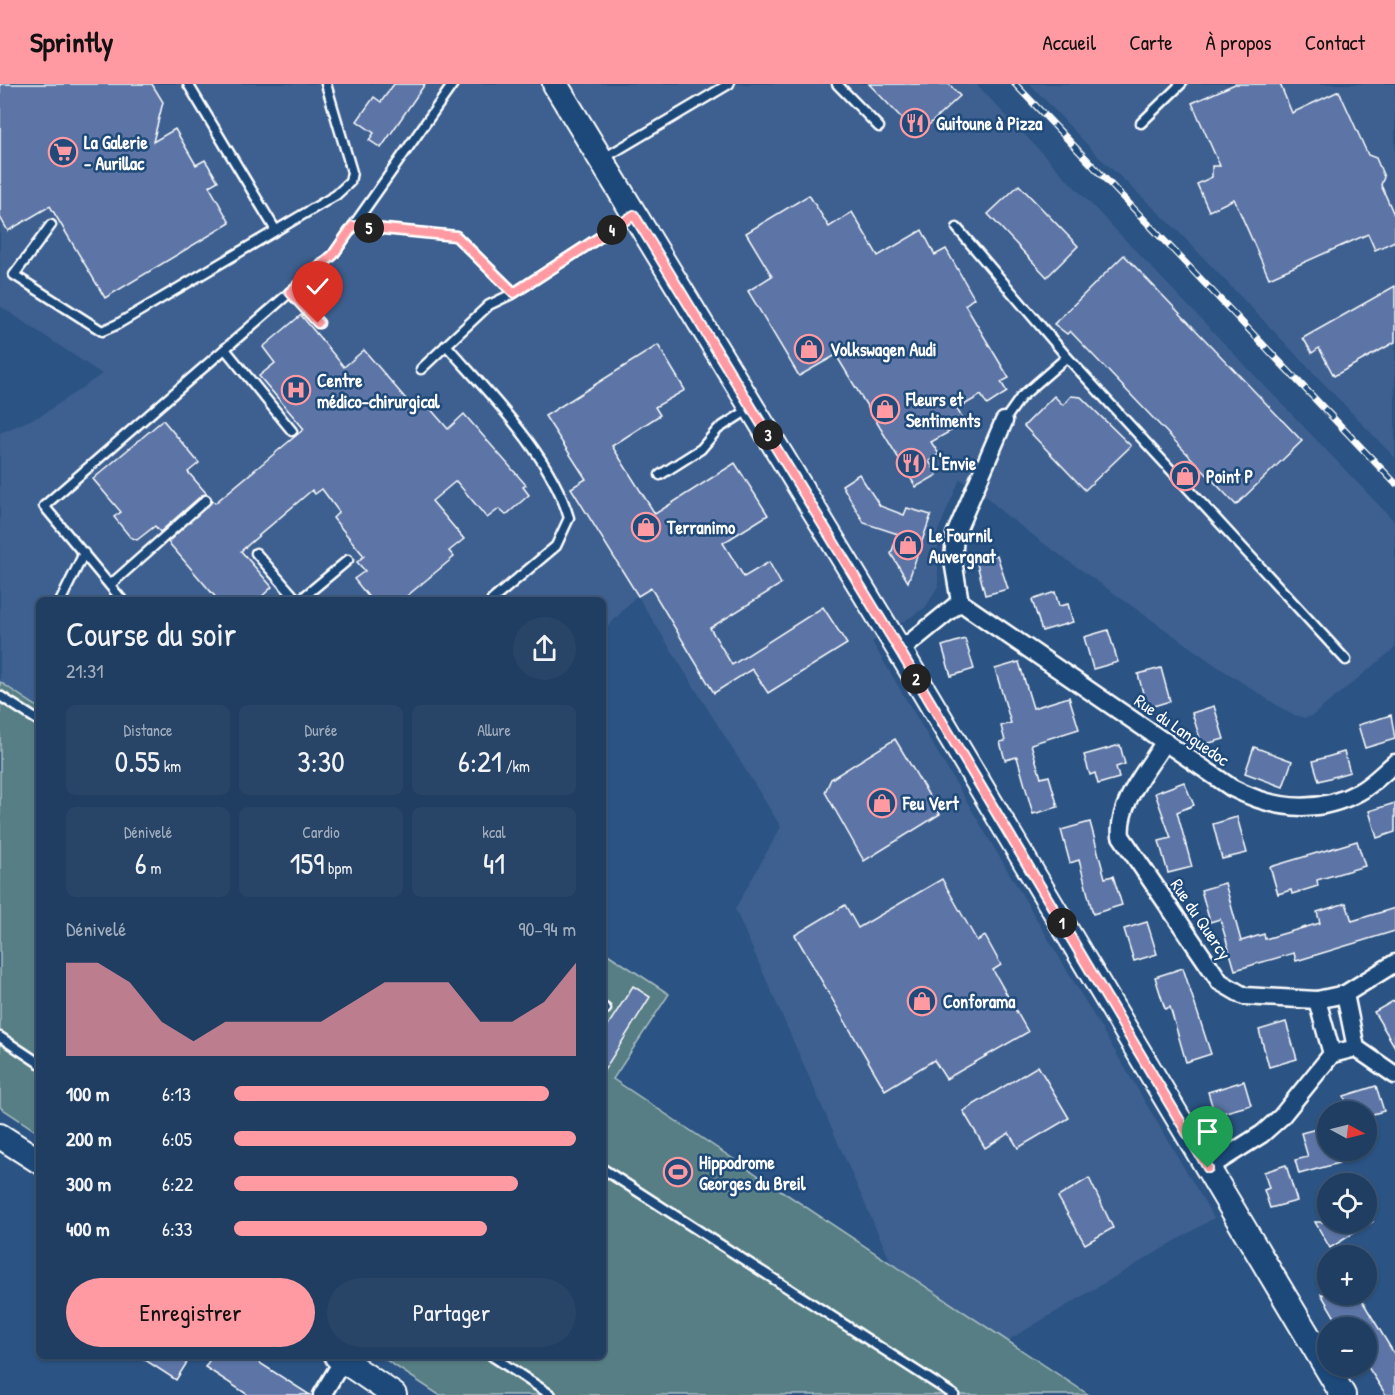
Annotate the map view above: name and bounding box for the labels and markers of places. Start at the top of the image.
restaurant icon: Guitoune à Pizza [899,107,931,139]
place label: Guitoune à Pizza [936,111,1043,136]
place label: La Galerie - Aurillac [84,130,149,176]
supermarket icon: La Galerie - Aurillac [47,136,79,168]
pin: 5 [354,213,384,243]
pin: 4 [597,215,627,245]
pin [292,261,343,323]
shop icon: Volkswagen Audi [793,333,825,365]
place label: Volkswagen Audi [830,337,936,363]
place label: Centre médico-chirurgical [317,368,441,415]
hospital icon: Centre médico-chirurgical [280,374,312,406]
place label: Fleurs et Sentiments [905,387,981,433]
shop icon: Fleurs et Sentiments [869,393,901,425]
pin: 3 [753,420,783,450]
restaurant icon: L'Envie [895,447,927,479]
place label: L'Envie [932,451,977,476]
shop icon: Point P [1169,460,1201,492]
place label: Point P [1206,464,1253,489]
shop icon: Terranimo [630,511,662,543]
place label: Terranimo [666,515,736,540]
place label: Le Fournil Auvergnat [929,523,996,570]
shop icon: Le Fournil Auvergnat [892,529,924,561]
pin: 2 [901,664,931,694]
shop icon: Feu Vert [866,787,898,819]
place label: Feu Vert [902,791,959,816]
pin: 1 [1047,908,1077,938]
shop icon: Conforama [906,985,938,1017]
place label: Conforama [943,989,1016,1014]
pin [1182,1106,1233,1168]
place label: Hippodrome Georges du Breil [699,1150,807,1197]
sports icon: Hippodrome Georges du Breil [662,1156,694,1188]

